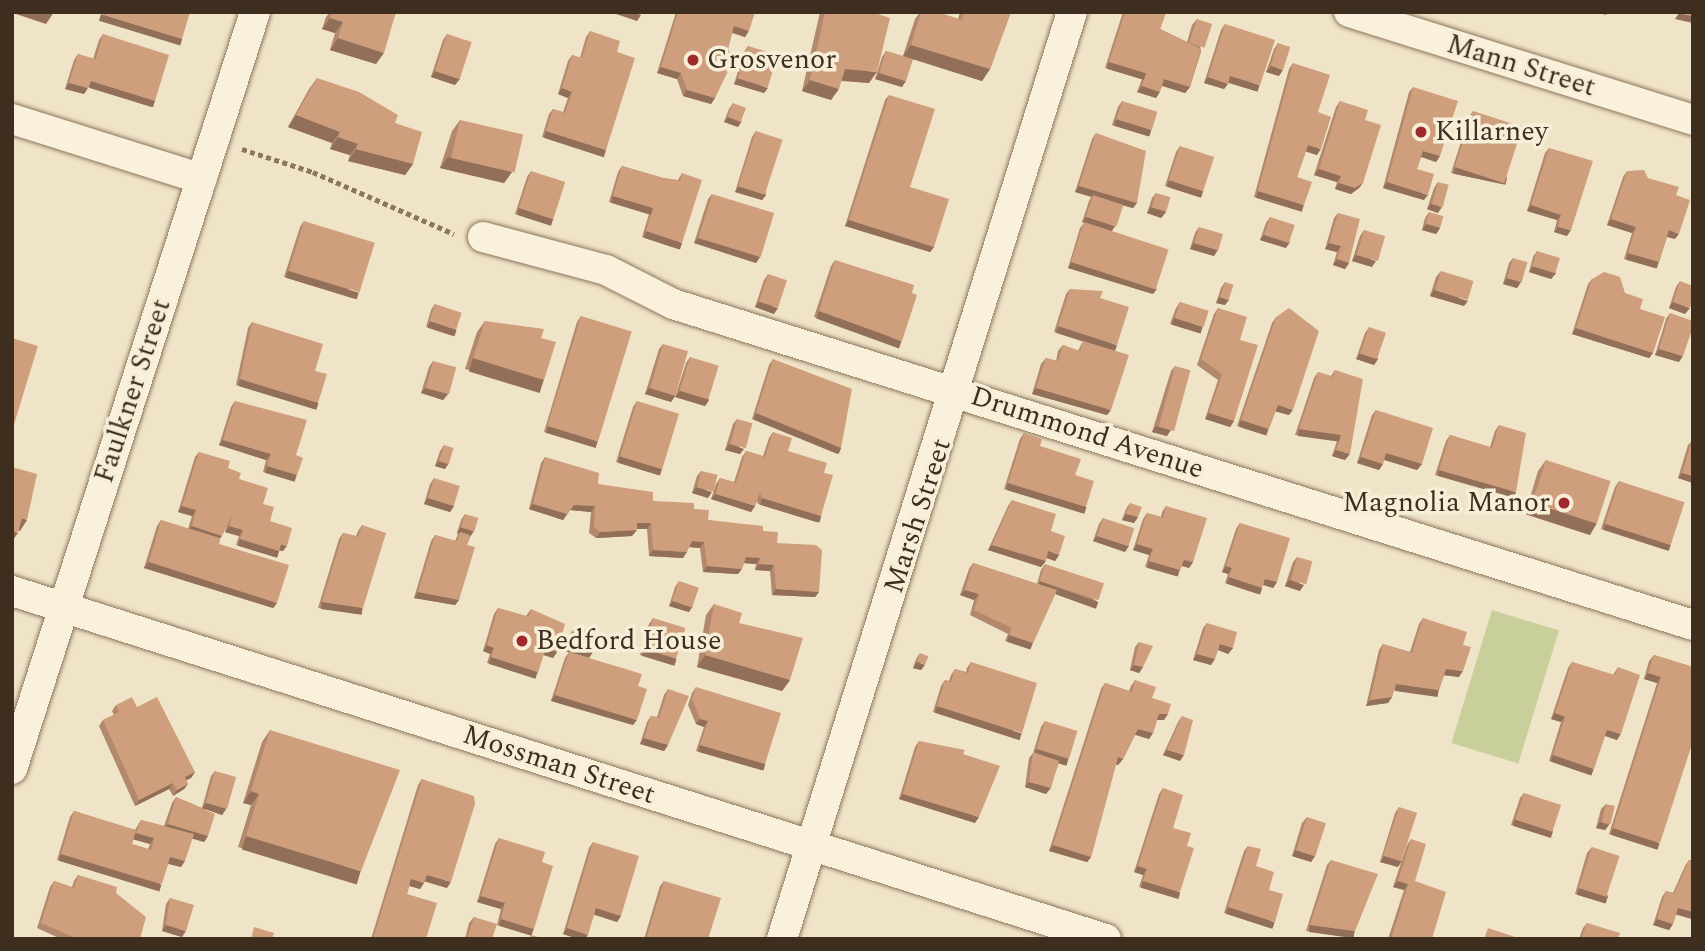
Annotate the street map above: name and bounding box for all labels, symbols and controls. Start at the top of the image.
street label: Mann Street [1443,27,1599,105]
place label: Grosvenor [707,43,836,77]
marker: Grosvenor [685,52,701,68]
place label: Killarney [1435,115,1548,149]
marker: Killarney [1413,124,1429,140]
street label: Faulkner Street [87,295,179,487]
street label: Drummond Avenue [966,379,1208,487]
street label: Marsh Street [877,434,959,598]
place label: Magnolia Manor [1342,486,1550,520]
marker: Magnolia Manor [1556,495,1572,511]
place label: Bedford House [536,624,722,658]
marker: Bedford House [514,633,530,649]
street label: Mossman Street [459,718,659,812]

